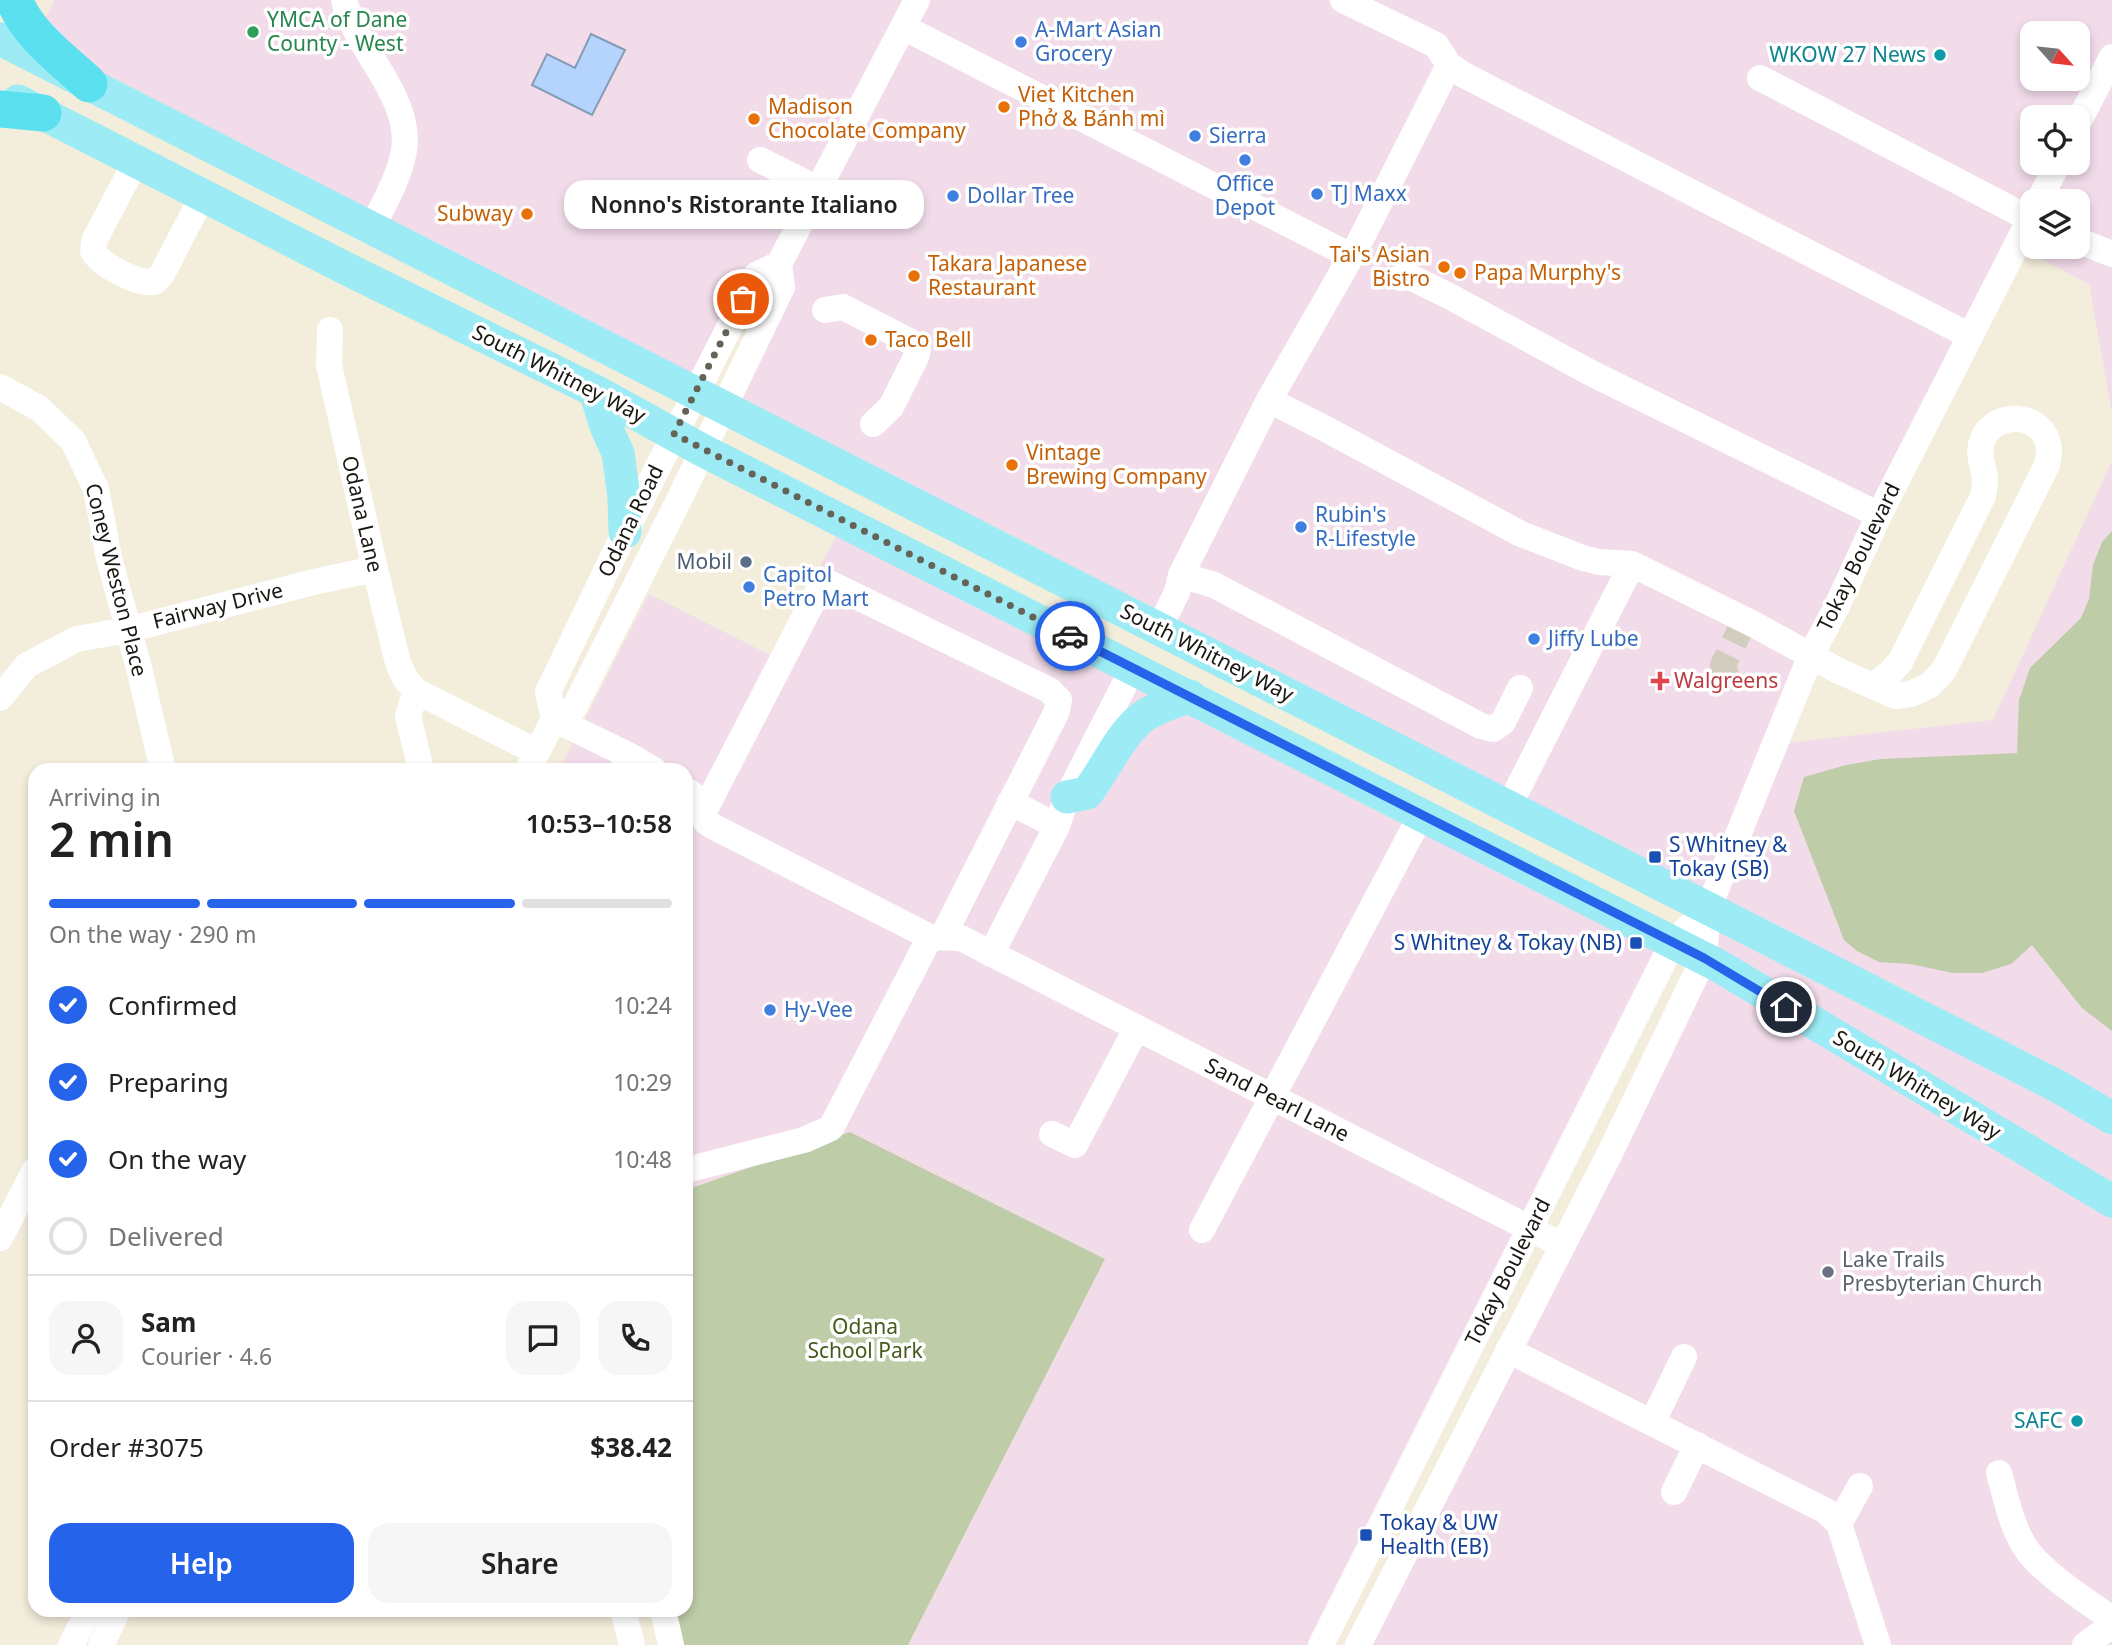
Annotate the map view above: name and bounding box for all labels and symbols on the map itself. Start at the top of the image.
place label: YMCA of Dane County - West [267,5,407,57]
place label: A-Mart Asian Grocery [1035,15,1161,67]
north arrow [2020,21,2090,91]
marker: YMCA of Dane County - West [245,24,261,40]
marker: A-Mart Asian Grocery [1013,34,1029,50]
place label: WKOW 27 News [1769,40,1926,68]
marker: WKOW 27 News [1932,47,1948,63]
place label: Viet Kitchen Phở & Bánh mì [1018,80,1165,132]
place label: Madison Chocolate Company [768,92,966,144]
marker: Viet Kitchen Phở & Bánh mì [996,99,1012,115]
marker: Madison Chocolate Company [746,111,762,127]
place label: Sierra [1209,121,1267,149]
marker: Sierra [1187,128,1203,144]
marker: Office Depot [1237,152,1253,168]
place label: Office Depot [1215,169,1276,221]
place label: TJ Maxx [1331,179,1407,207]
callout: Nonno's Ristorante Italiano [563,180,923,229]
place label: Dollar Tree [967,181,1074,209]
marker: TJ Maxx [1309,186,1325,202]
marker: Dollar Tree [945,188,961,204]
place label: Subway [437,199,513,227]
marker: Subway [519,206,535,222]
place label: Tai's Asian Bistro [1330,240,1430,292]
place label: Takara Japanese Restaurant [928,249,1087,301]
place label: Papa Murphy's [1474,258,1621,286]
marker: Tai's Asian Bistro [1436,259,1452,275]
marker: Papa Murphy's [1452,265,1468,281]
marker: Takara Japanese Restaurant [906,268,922,284]
pin [713,269,773,329]
street label: South Whitney Way [468,317,651,429]
place label: Taco Bell [885,325,971,353]
marker: Taco Bell [863,332,879,348]
place label: Vintage Brewing Company [1026,438,1207,490]
street label: Odana Lane [336,453,390,575]
marker: Vintage Brewing Company [1004,457,1020,473]
street label: Odana Road [591,460,669,581]
street label: Tokay Boulevard [1810,478,1906,635]
street label: Coney Weston Place [79,480,155,679]
place label: Rubin's R-Lifestyle [1315,500,1416,552]
marker: Rubin's R-Lifestyle [1293,519,1309,535]
place label: Mobil [676,547,732,575]
marker: Mobil [738,554,754,570]
place label: Capitol Petro Mart [763,560,869,612]
street label: Fairway Drive [150,575,286,635]
marker: Capitol Petro Mart [741,579,757,595]
street label: South Whitney Way [1116,596,1299,708]
courier [1035,601,1105,671]
place label: Jiffy Lube [1546,624,1639,652]
marker: Jiffy Lube [1526,631,1542,647]
place label: Walgreens [1674,666,1778,694]
marker: Walgreens [1652,673,1668,689]
place label: S Whitney & Tokay (SB) [1669,830,1788,882]
marker: S Whitney & Tokay (SB) [1647,849,1663,865]
place label: S Whitney & Tokay (NB) [1394,928,1622,956]
marker: S Whitney & Tokay (NB) [1628,935,1644,951]
pin [1756,977,1816,1037]
place label: Hy-Vee [784,995,853,1023]
marker: Hy-Vee [762,1002,778,1018]
street label: South Whitney Way [1828,1023,2007,1145]
street label: Sand Pearl Lane [1201,1051,1354,1147]
street label: Tokay Boulevard [1458,1193,1556,1350]
place label: Lake Trails Presbyterian Church [1842,1245,2042,1297]
marker: Lake Trails Presbyterian Church [1820,1264,1836,1280]
park label: Odana School Park [807,1312,923,1364]
place label: SAFC [2014,1406,2063,1434]
marker: SAFC [2069,1413,2085,1429]
place label: Tokay & UW Health (EB) [1380,1508,1498,1560]
marker: Tokay & UW Health (EB) [1358,1527,1374,1543]

